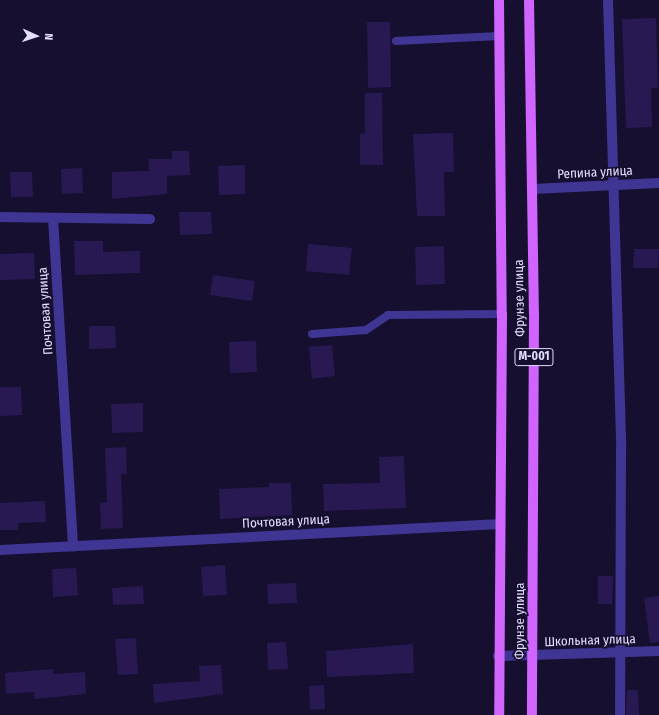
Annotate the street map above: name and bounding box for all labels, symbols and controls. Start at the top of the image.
north arrow [16,16,56,56]
text: N [42,33,55,40]
street label: Репина улица [557,163,633,183]
street label: Фрунзе улица [512,259,528,337]
street label: Почтовая улица [35,267,57,355]
road number: M-001 [514,347,554,367]
street label: Почтовая улица [242,512,330,532]
street label: Фрунзе улица [512,583,528,659]
street label: Школьная улица [544,632,636,650]

